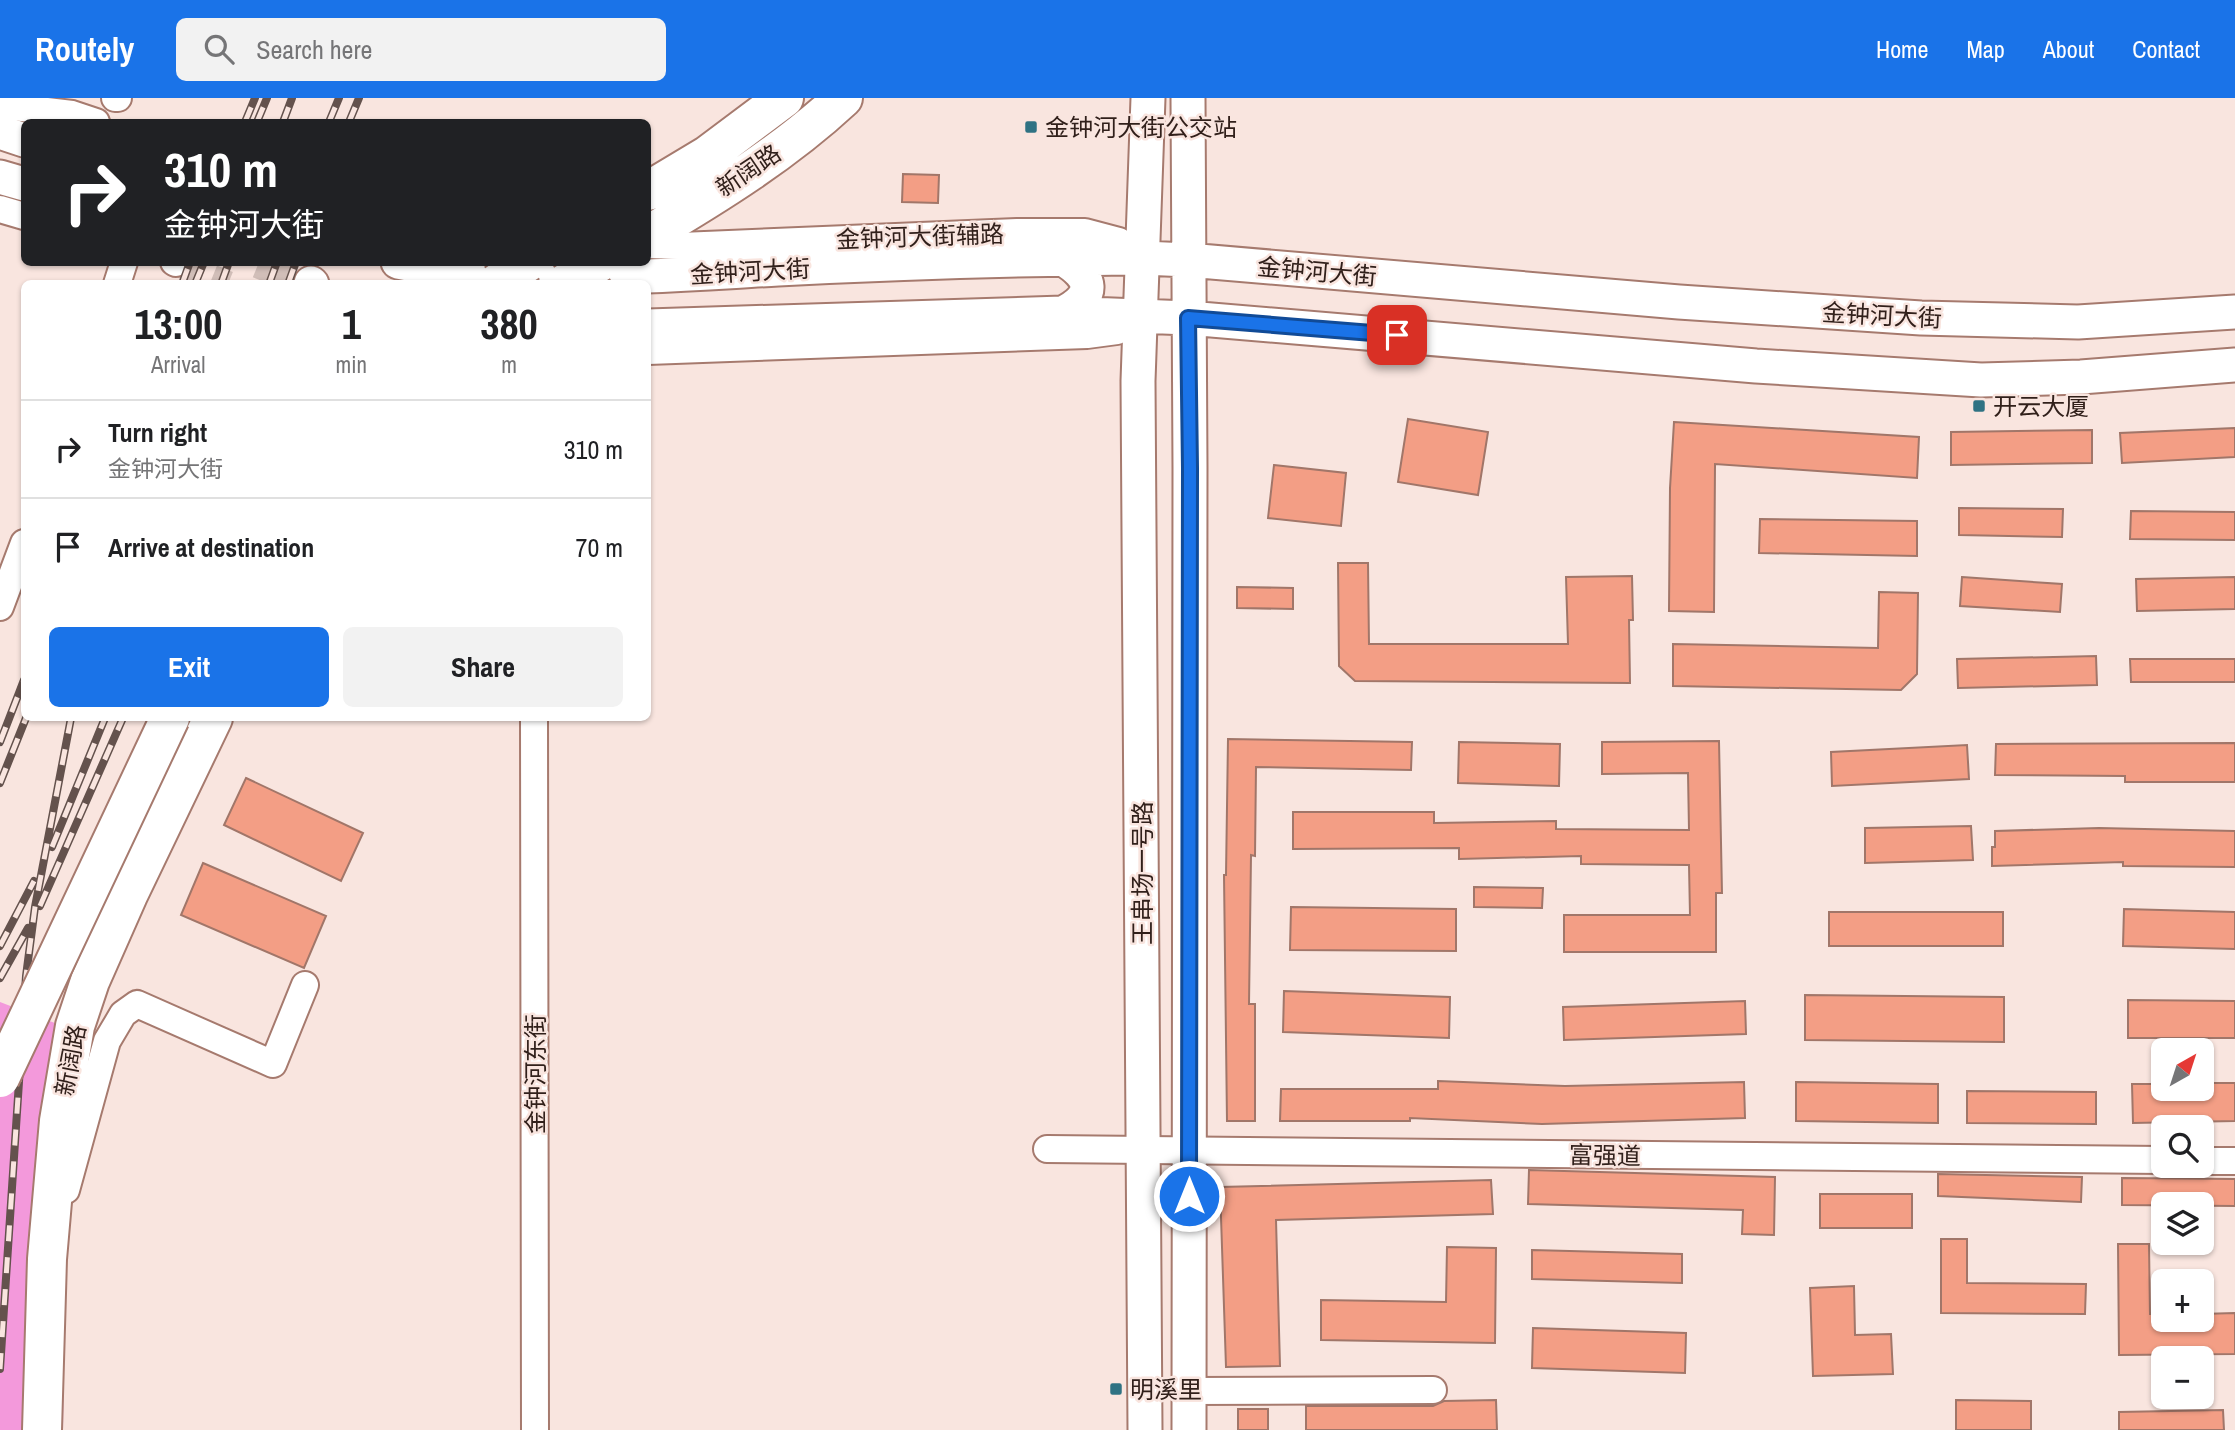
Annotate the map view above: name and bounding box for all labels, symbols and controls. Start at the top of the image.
search box [176,18,666,81]
text: Routely [35,27,134,71]
icon: search [200,30,238,68]
text: Search here [256,32,372,67]
text: Home [1876,33,1928,65]
text: Map [1966,33,2005,65]
text: About [2043,33,2094,65]
text: Contact [2132,33,2200,65]
place label: 金钟河大街公交站 [1045,111,1237,143]
marker: 金钟河大街公交站 [1023,119,1039,135]
text: 310 m [164,136,278,202]
street label: 新阔路 [709,137,787,203]
icon: right [49,147,140,238]
text: 金钟河大街 [164,203,324,246]
street label: 金钟河大街辅路 [835,217,1005,255]
street label: 金钟河大街 [1256,250,1378,292]
street label: 金钟河大街 [689,252,811,290]
text: 13:00 [134,296,222,352]
text: 1 [342,296,361,352]
text: 380 [480,296,538,352]
street label: 金钟河大街 [1821,296,1943,334]
pin [1367,305,1427,365]
icon: arrive [1378,316,1416,354]
text: Arrival [151,349,206,380]
text: min [336,349,367,380]
text: m [501,349,517,380]
place label: 开云大厦 [1993,390,2089,422]
marker: 开云大厦 [1971,398,1987,414]
text: Turn right [108,415,207,450]
icon: right [49,430,87,468]
text: 310 m [564,432,623,467]
text: 金钟河大街 [108,453,223,484]
icon: arrive [49,528,87,566]
text: Arrive at destination [108,530,314,565]
text: 70 m [576,530,623,565]
button: Exit [49,627,329,707]
button: Share [343,627,623,707]
street label: 王串场一号路 [1126,801,1158,945]
street label: 金钟河东街 [519,1014,551,1134]
street label: 新阔路 [47,1022,93,1098]
north arrow [2151,1038,2214,1101]
map controls [2151,1038,2214,1409]
button: search [2151,1115,2214,1178]
street label: 富强道 [1569,1138,1641,1172]
position arrow [1152,1159,1226,1233]
button: layers [2151,1192,2214,1255]
button: + [2151,1269,2214,1332]
button: − [2151,1346,2214,1409]
place label: 明溪里 [1130,1373,1202,1405]
marker: 明溪里 [1108,1381,1124,1397]

